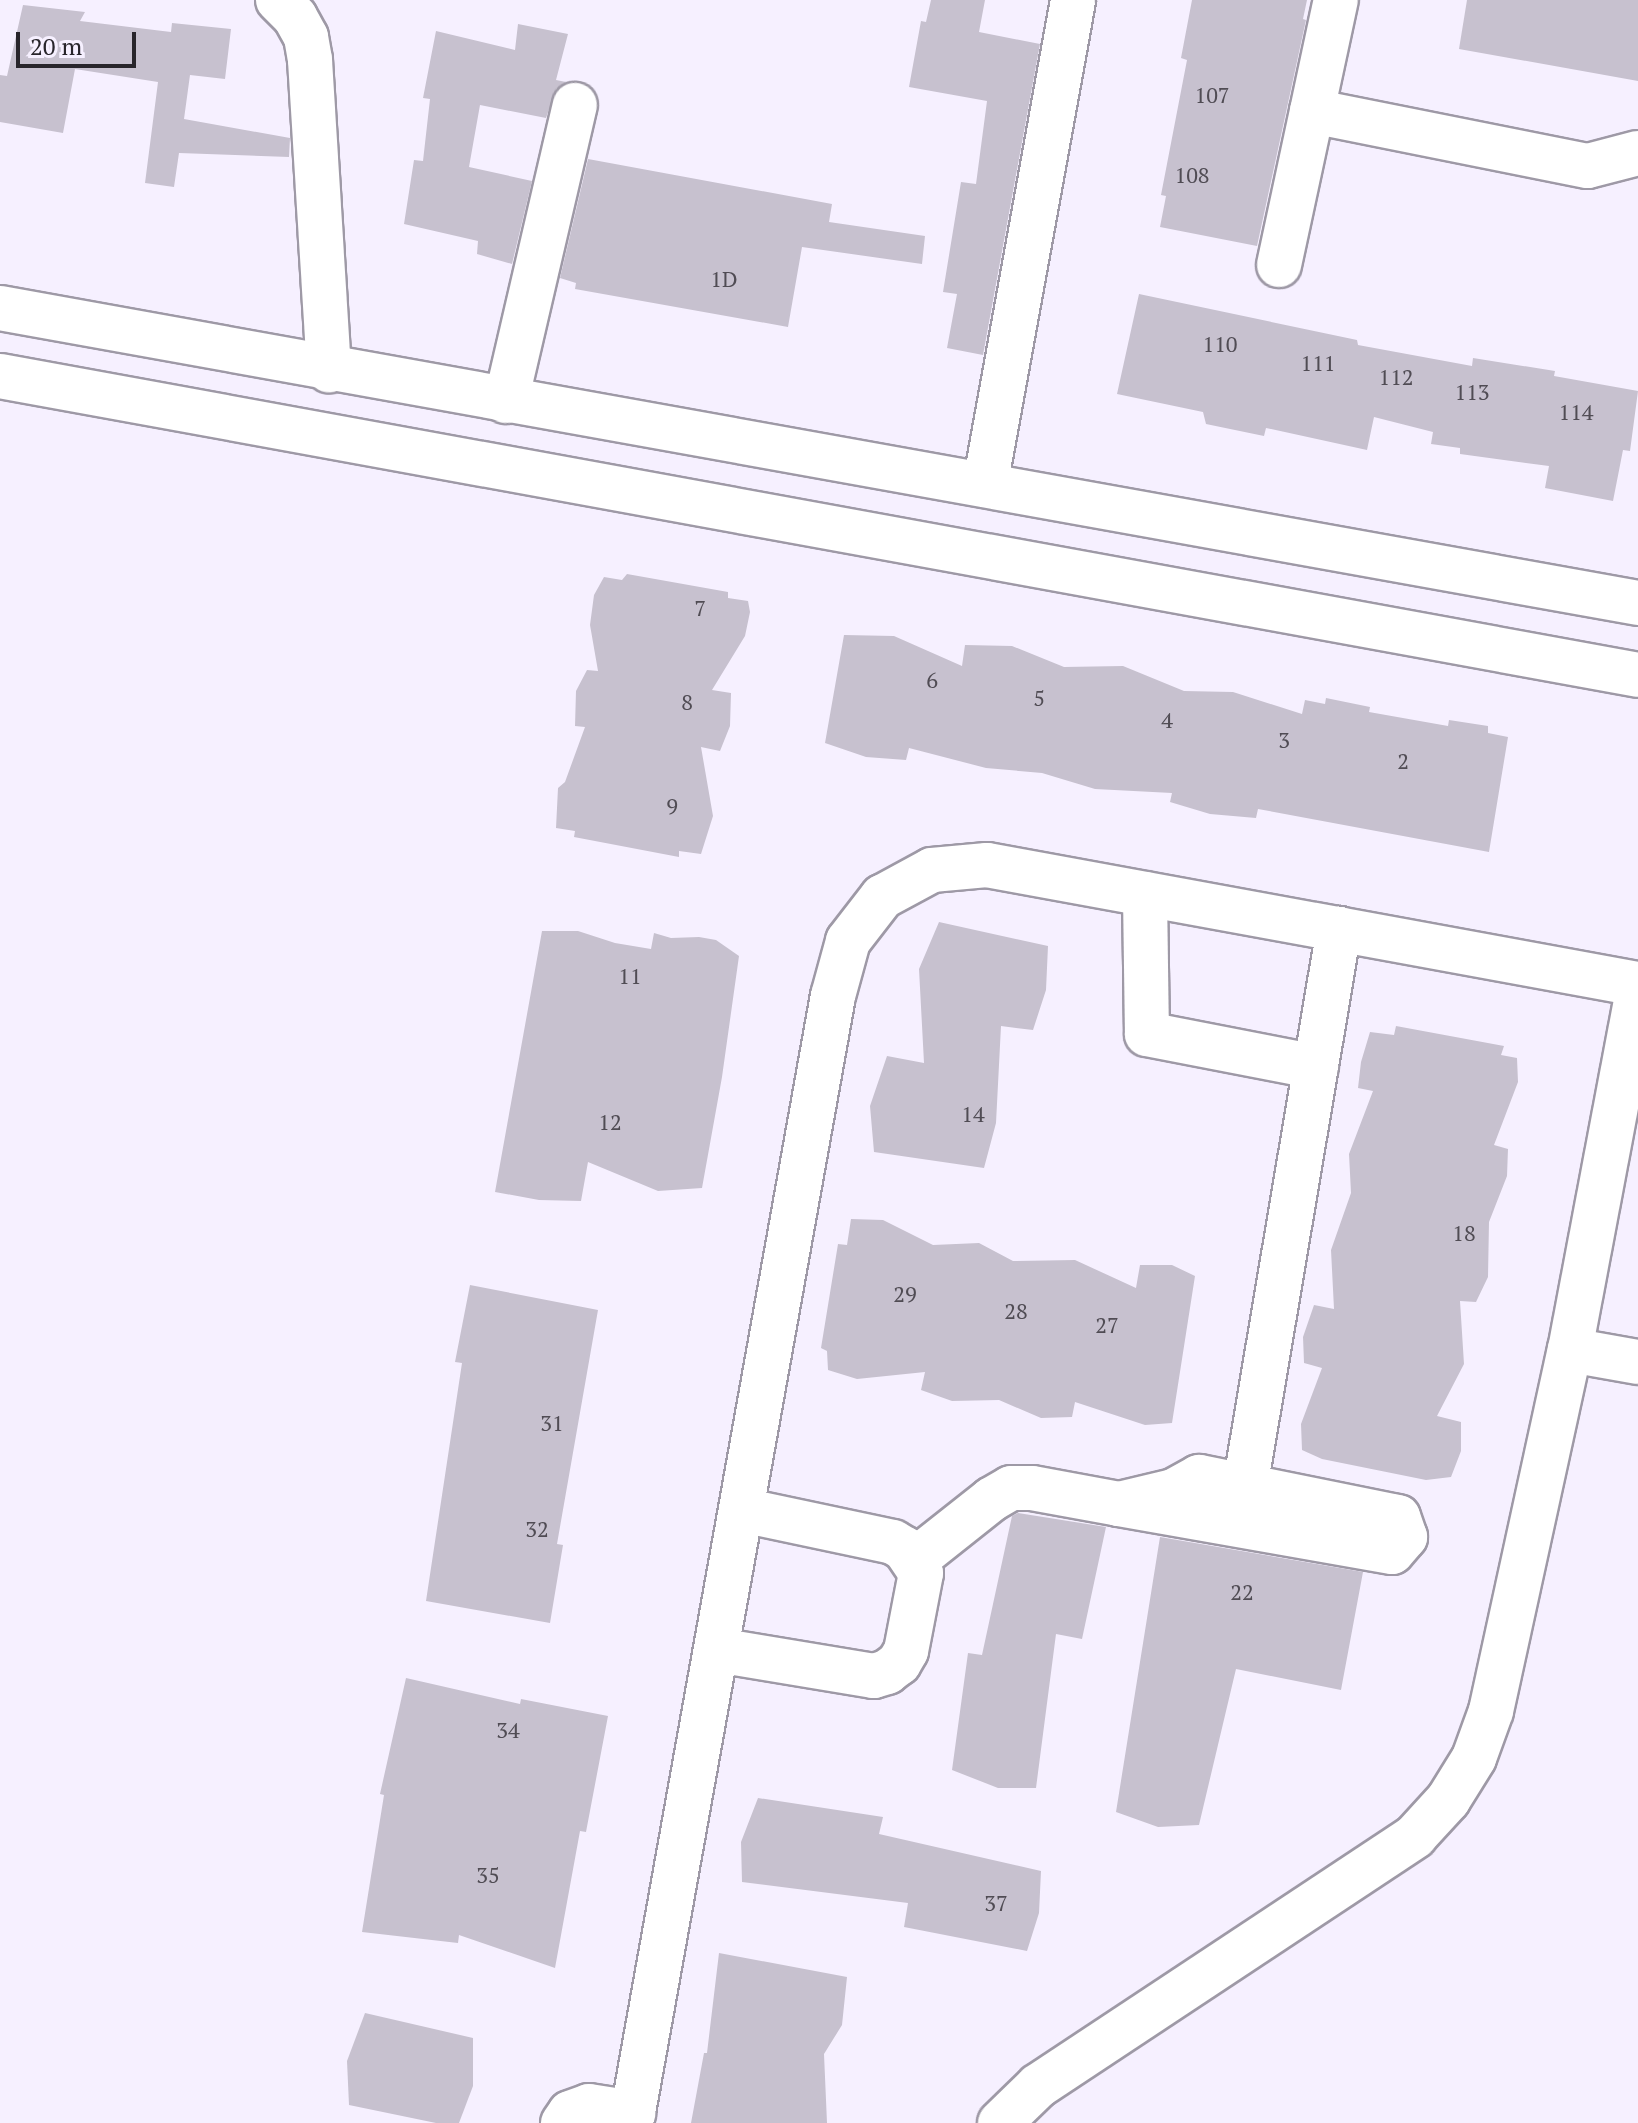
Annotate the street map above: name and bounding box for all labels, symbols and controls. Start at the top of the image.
scale bar [20,16,140,66]
text: 20 m [30,30,82,62]
house number: 107 [1194,82,1230,108]
house number: 108 [1174,162,1210,188]
house number: 1D [710,266,738,292]
house number: 110 [1202,331,1238,357]
house number: 111 [1300,350,1336,376]
house number: 112 [1378,364,1414,390]
house number: 113 [1454,379,1490,405]
house number: 114 [1558,399,1594,425]
house number: 7 [694,595,706,621]
house number: 6 [926,667,938,693]
house number: 5 [1033,685,1045,711]
house number: 8 [681,689,693,715]
house number: 4 [1161,707,1173,733]
house number: 3 [1278,727,1290,753]
house number: 2 [1397,748,1409,774]
house number: 9 [666,793,678,819]
house number: 11 [618,963,642,989]
house number: 14 [961,1101,985,1127]
house number: 12 [598,1109,622,1135]
house number: 18 [1452,1220,1476,1246]
house number: 29 [893,1281,917,1307]
house number: 28 [1004,1298,1028,1324]
house number: 27 [1095,1312,1119,1338]
house number: 31 [540,1410,564,1436]
house number: 32 [525,1516,549,1542]
house number: 22 [1230,1579,1254,1605]
house number: 34 [496,1717,520,1743]
house number: 35 [476,1862,500,1888]
house number: 37 [984,1890,1008,1916]

